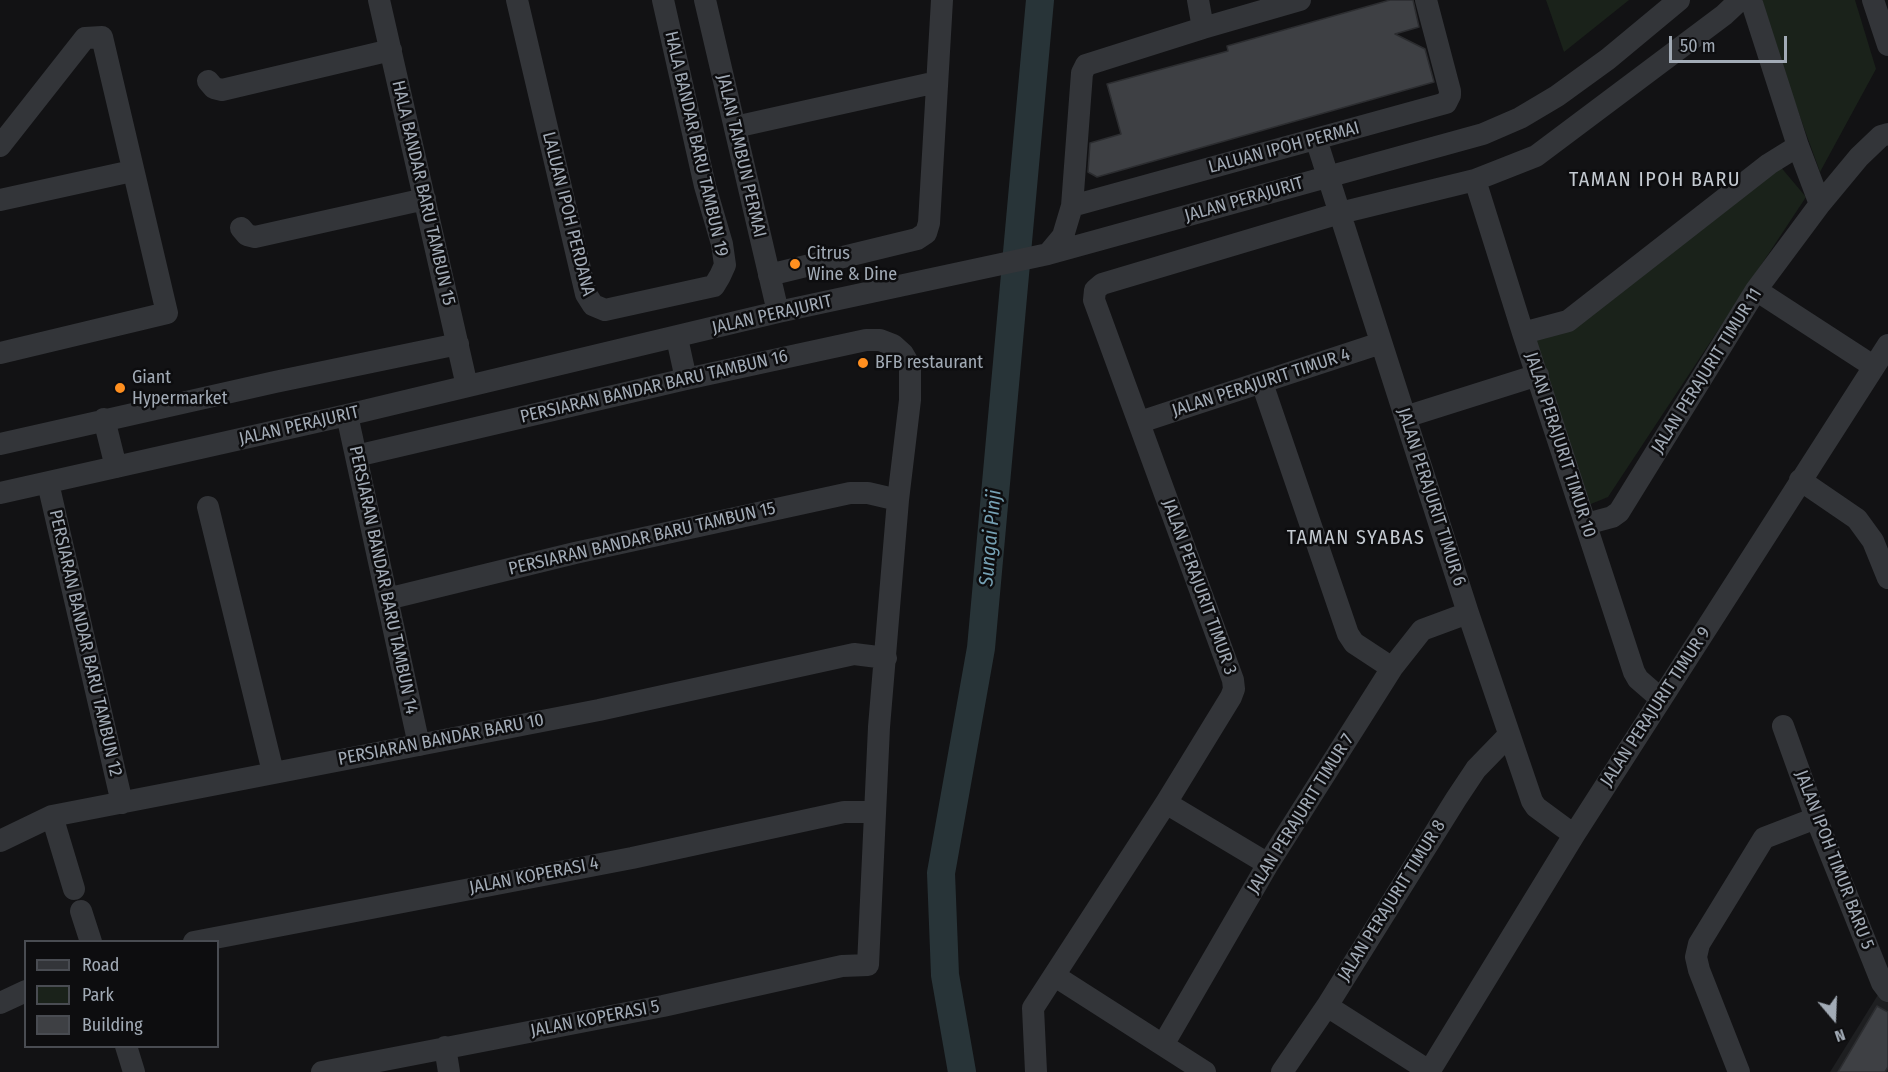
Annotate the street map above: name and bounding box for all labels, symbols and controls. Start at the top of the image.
scale bar [1672,24,1790,62]
street label: HALA BANDAR BARU TAMBUN 19 [660,29,732,259]
text: 50 m [1680,35,1716,57]
street label: JALAN TAMBUN PERMAI [712,72,770,240]
street label: HALA BANDAR BARU TAMBUN 15 [387,78,459,308]
street label: LALUAN IPOH PERMAI [1206,117,1362,179]
street label: LALUAN IPOH PERDANA [537,130,599,298]
district label: TAMAN IPOH BARU [1569,168,1741,192]
street label: JALAN PERAJURIT [1182,173,1306,227]
place label: Citrus Wine & Dine [807,243,897,286]
marker: Citrus Wine & Dine [788,257,802,271]
street label: JALAN PERAJURIT TIMUR 11 [1647,284,1767,458]
street label: JALAN PERAJURIT [710,291,834,339]
street label: JALAN PERAJURIT TIMUR 4 [1169,344,1353,422]
street label: PERSIARAN BANDAR BARU TAMBUN 16 [518,346,790,428]
street label: JALAN PERAJURIT TIMUR 10 [1520,350,1600,540]
place label: BFB restaurant [875,352,983,374]
marker: BFB restaurant [856,356,870,370]
place label: Giant Hypermarket [132,367,228,410]
marker: Giant Hypermarket [113,381,127,395]
street label: JALAN PERAJURIT [237,402,361,450]
street label: JALAN PERAJURIT TIMUR 6 [1392,405,1470,589]
street label: PERSIARAN BANDAR BARU TAMBUN 14 [344,444,422,716]
water label: Sungai Pinji [975,489,1007,587]
street label: JALAN PERAJURIT TIMUR 3 [1157,496,1241,678]
street label: PERSIARAN BANDAR BARU TAMBUN 15 [506,498,778,580]
street label: PERSIARAN BANDAR BARU TAMBUN 12 [44,508,126,778]
district label: TAMAN SYABAS [1287,526,1425,550]
street label: JALAN PERAJURIT TIMUR 9 [1596,623,1716,791]
street label: PERSIARAN BANDAR BARU 10 [336,709,546,771]
street label: JALAN PERAJURIT TIMUR 7 [1243,730,1359,898]
street label: JALAN IPOH TIMUR BARU 5 [1790,767,1878,953]
street label: JALAN PERAJURIT TIMUR 8 [1334,816,1450,986]
street label: JALAN KOPERASI 4 [468,853,600,899]
legend [24,940,219,1048]
text: Road [82,954,119,976]
text: Park [82,984,114,1006]
north arrow [1804,988,1864,1048]
street label: JALAN KOPERASI 5 [529,996,661,1042]
text: Building [82,1014,143,1036]
text: N [1832,1025,1848,1046]

